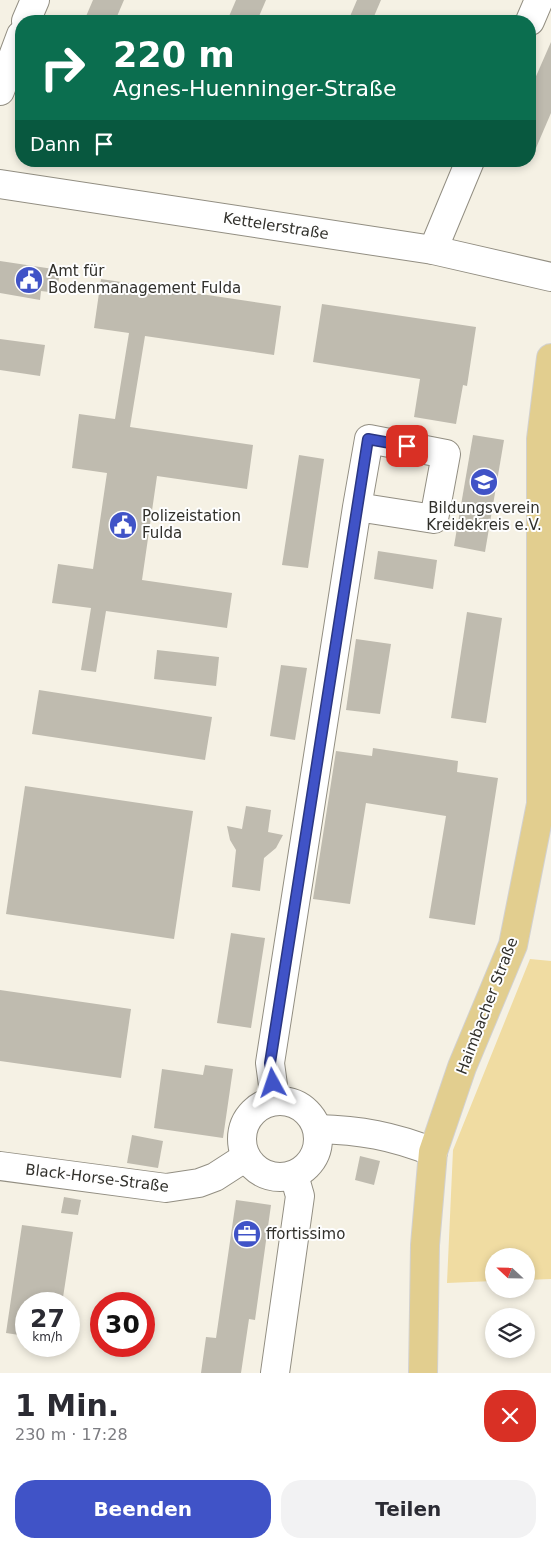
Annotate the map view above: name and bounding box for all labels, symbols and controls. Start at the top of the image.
icon: right [30,35,95,100]
text: 220 m [113,35,235,75]
text: Agnes-Huenninger-Straße [113,76,396,101]
icon: arrive [90,130,118,158]
text: Dann [30,133,80,155]
street label: Kettelerstraße [222,209,330,243]
place label: Amt für Bodenmanagement Fulda [48,262,241,297]
public building icon: Amt für Bodenmanagement Fulda [14,265,44,295]
pin [386,425,428,467]
icon: arrive [393,432,421,460]
school or university icon: Bildungsverein Kreidekreis e.V. [469,467,499,497]
place label: Bildungsverein Kreidekreis e.V. [426,499,542,534]
place label: Polizeistation Fulda [142,507,241,542]
public building icon: Polizeistation Fulda [108,510,138,540]
street label: Haimbacher Straße [453,935,521,1077]
position arrow [246,1056,298,1108]
street label: Black-Horse-Straße [24,1160,170,1196]
office icon: ffortissimo [232,1219,262,1249]
place label: ffortissimo [266,1225,345,1243]
north arrow [485,1248,535,1298]
map controls [485,1248,535,1358]
speed limit sign: 30 [90,1292,155,1357]
text: 27 [30,1304,65,1333]
button: layers [485,1308,535,1358]
text: km/h [32,1330,63,1344]
text: 1 Min. [15,1388,119,1423]
button: close [484,1390,536,1442]
text: 230 m · 17:28 [15,1425,128,1444]
button: Beenden [15,1480,271,1538]
button: Teilen [281,1480,536,1538]

